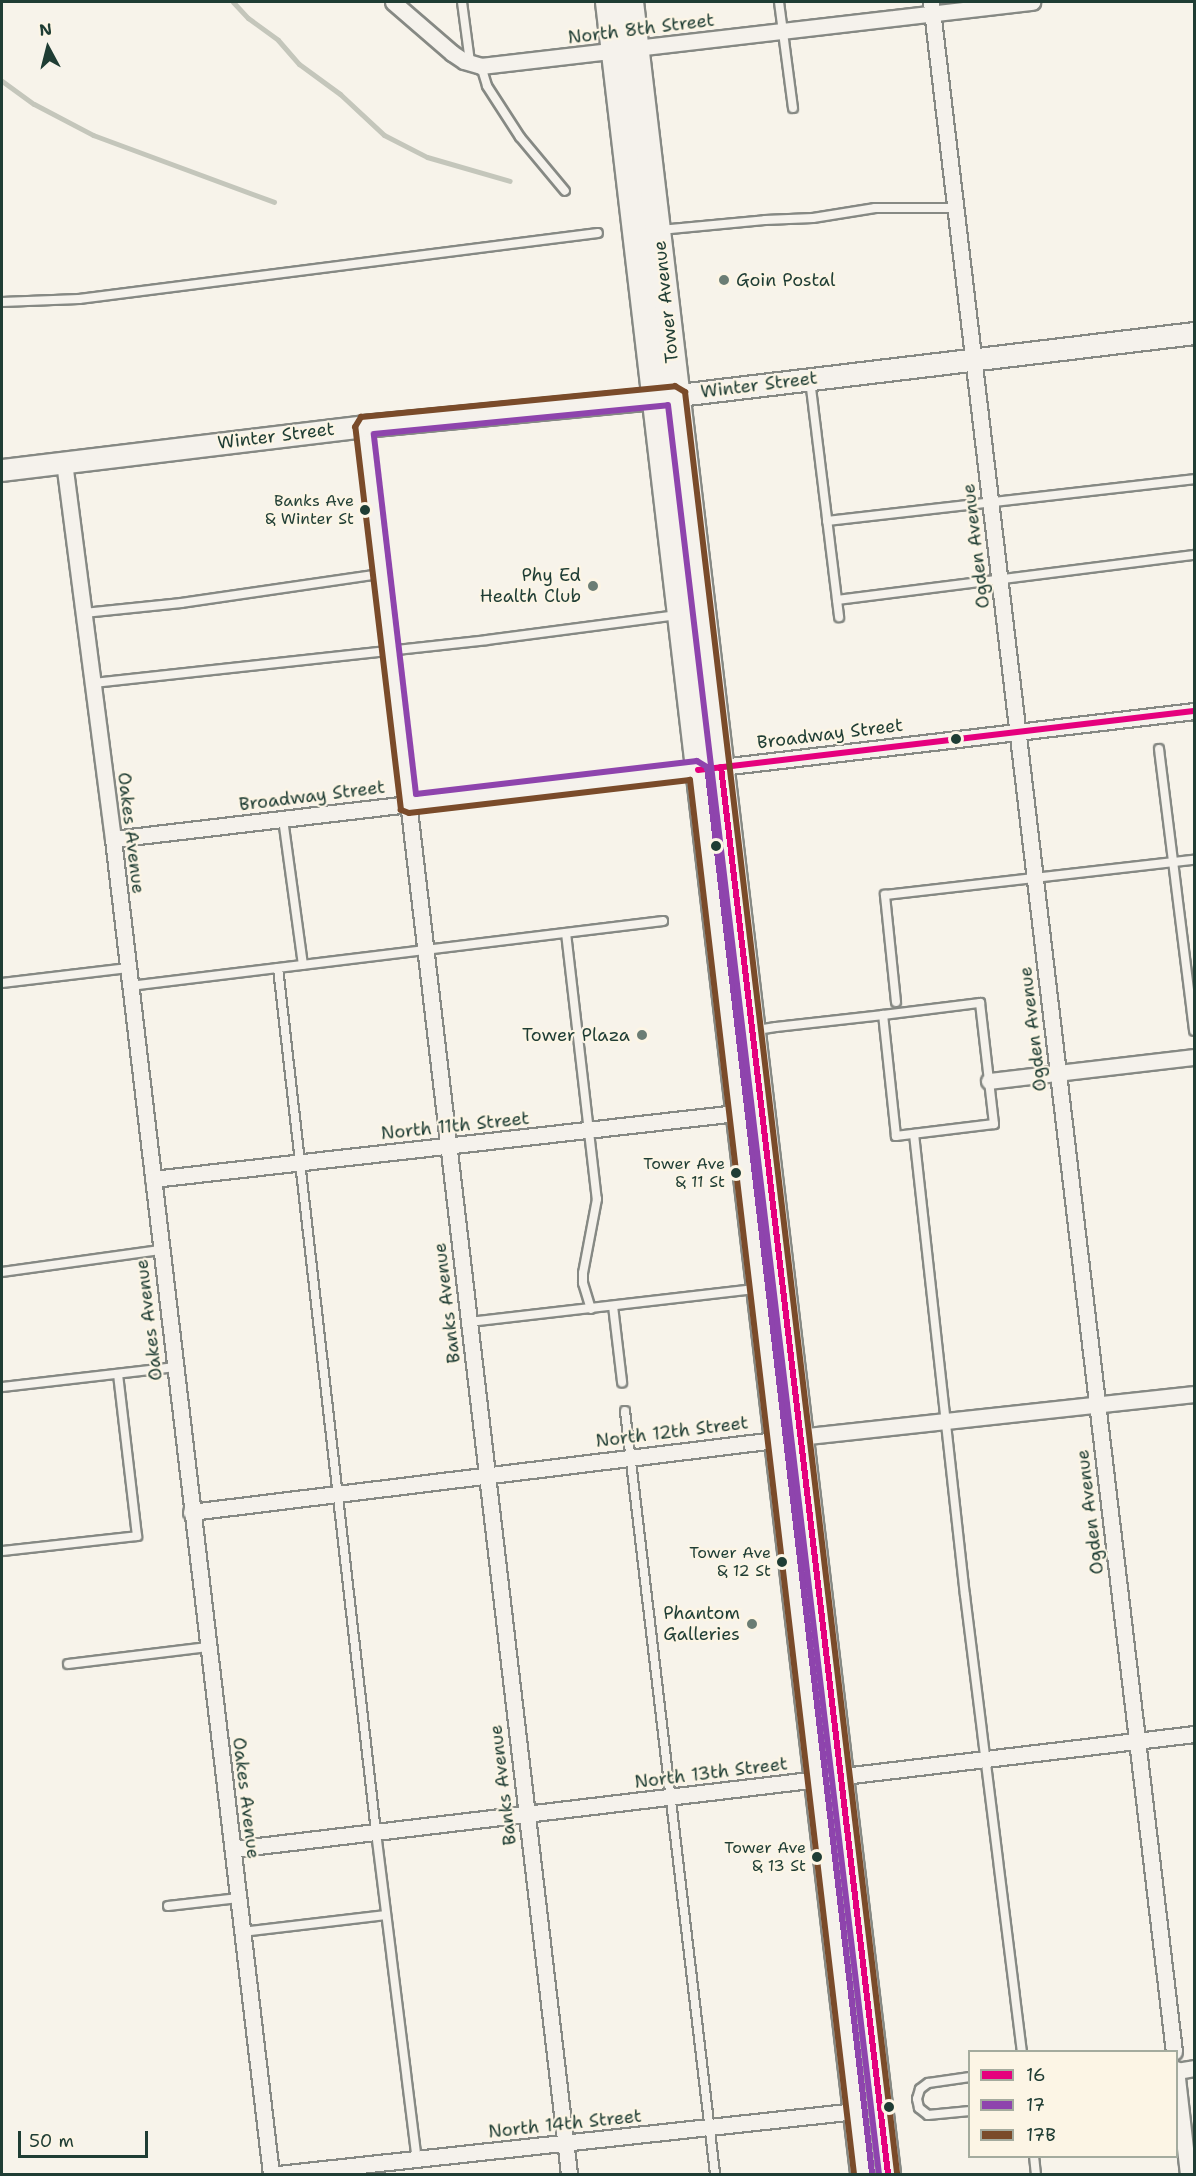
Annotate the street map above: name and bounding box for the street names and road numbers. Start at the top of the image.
street label: North 8th Street [567,9,715,49]
street label: Tower Avenue [649,240,683,364]
street label: Winter Street [699,367,819,403]
street label: Winter Street [216,418,336,454]
street label: Ogden Avenue [958,482,994,610]
street label: Broadway Street [756,714,904,754]
street label: Oakes Avenue [113,771,149,895]
street label: Broadway Street [238,776,386,816]
street label: Ogden Avenue [1015,965,1051,1093]
street label: North 11th Street [380,1107,530,1145]
street label: Banks Avenue [429,1242,465,1364]
street label: Oakes Avenue [131,1258,167,1382]
street label: North 12th Street [594,1412,750,1452]
street label: Ogden Avenue [1072,1448,1108,1576]
street label: Banks Avenue [485,1724,521,1846]
street label: Oakes Avenue [228,1736,264,1860]
street label: North 13th Street [633,1753,789,1793]
street label: North 14th Street [487,2105,643,2143]

